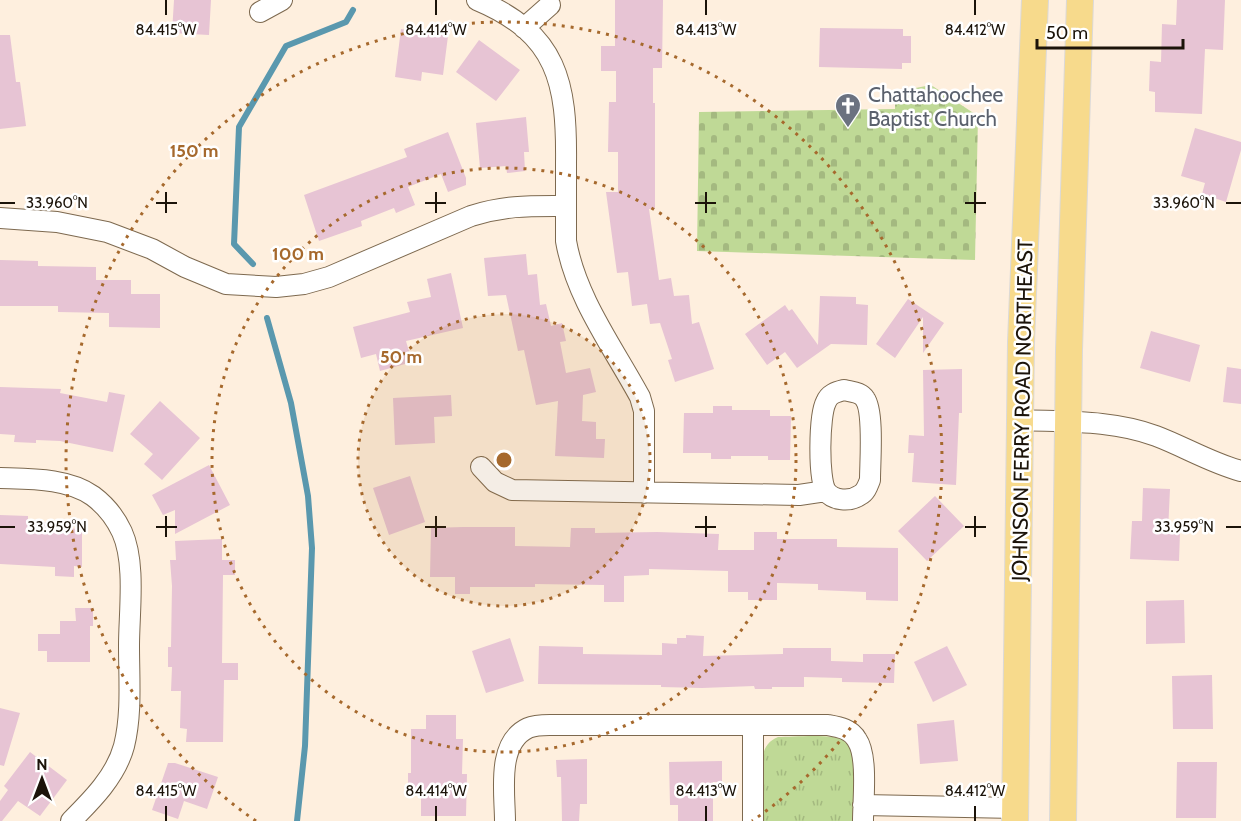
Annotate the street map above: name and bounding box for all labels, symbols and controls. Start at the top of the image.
scale bar [1037,12,1182,50]
text: 84.415°W [136,21,197,39]
text: 84.414°W [405,21,467,39]
text: 84.413°W [676,21,737,39]
text: 84.412°W [945,21,1006,39]
text: 50 m [1046,22,1088,44]
place label: Chattahoochee Baptist Church [868,82,1004,131]
church icon: Chattahoochee Baptist Church [833,91,863,129]
text: 150 m [170,140,218,162]
text: 33.960°N [26,194,88,212]
text: 33.960°N [1153,194,1215,212]
street label: JOHNSON FERRY ROAD NORTHEAST [1006,239,1037,582]
text: 100 m [272,243,324,265]
text: 50 m [380,346,422,368]
centre of rings [494,450,514,470]
text: 33.959°N [27,518,87,536]
text: 33.959°N [1154,518,1214,536]
north arrow [12,749,72,809]
text: N [36,755,48,774]
text: 84.415°W [136,782,197,800]
text: 84.414°W [405,782,467,800]
text: 84.413°W [676,782,737,800]
text: 84.412°W [945,782,1006,800]

